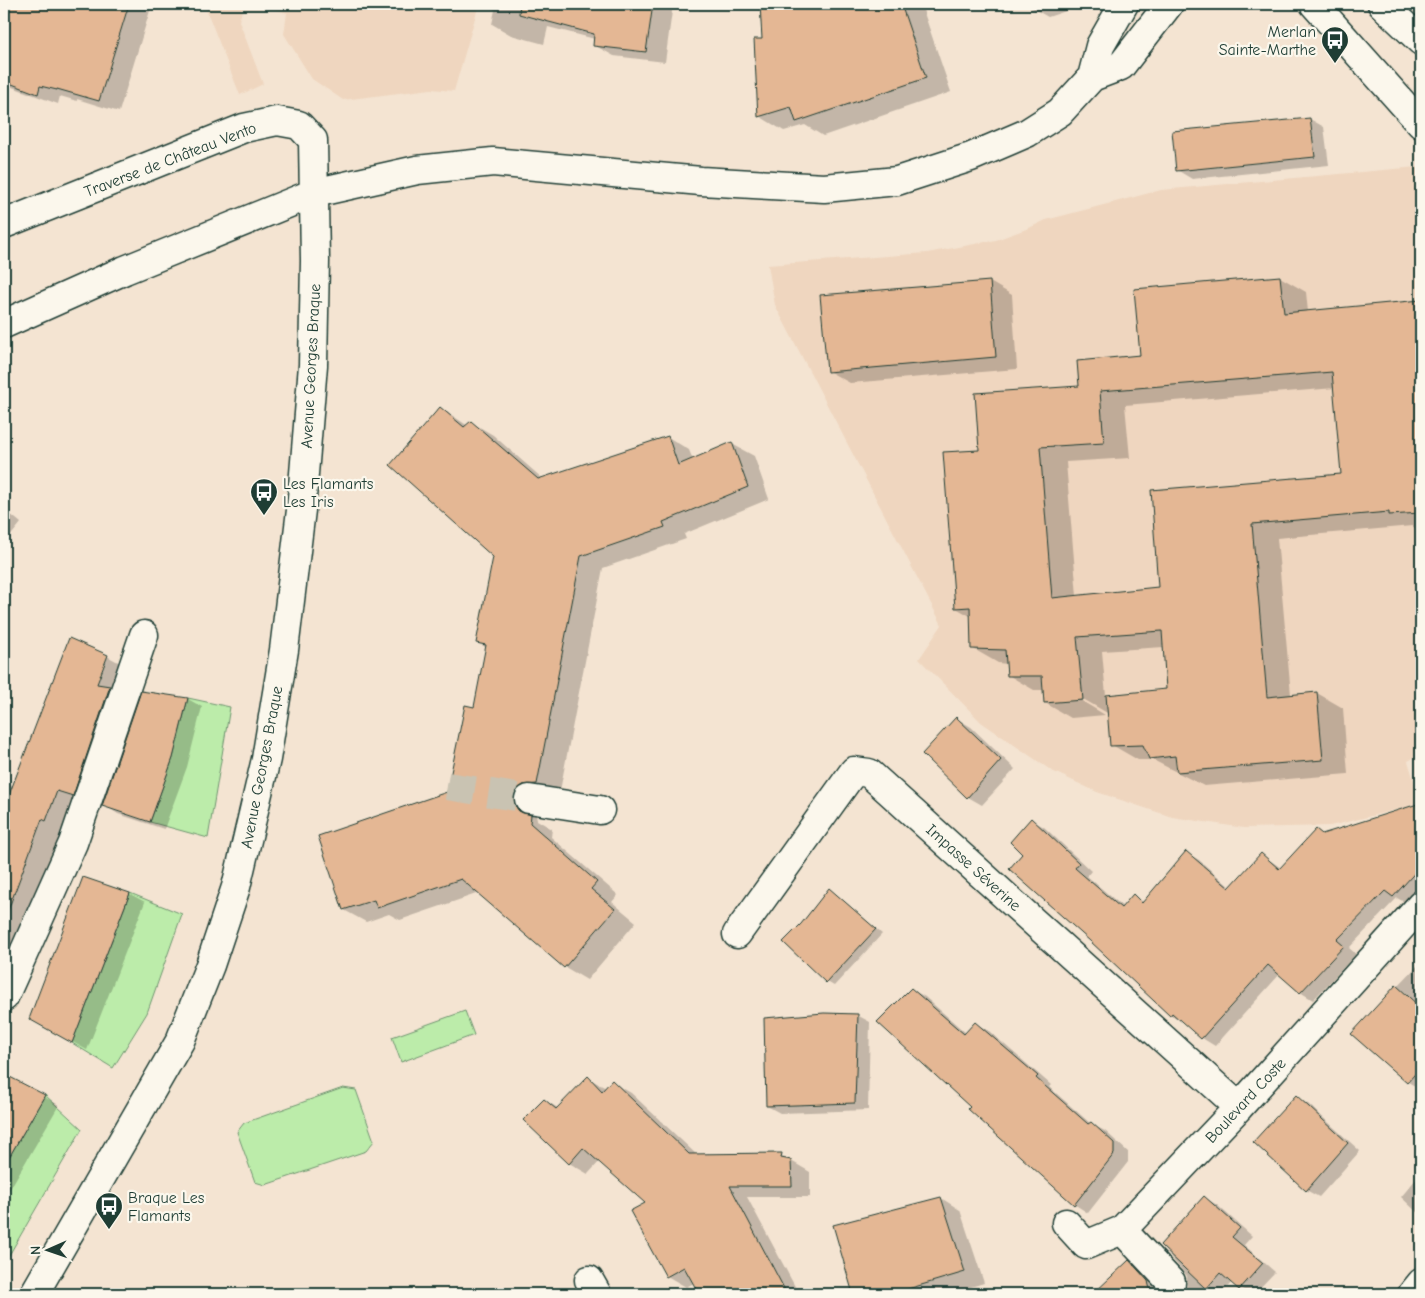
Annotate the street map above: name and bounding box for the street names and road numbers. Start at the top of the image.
street label: Traverse de Château Vento [82,119,259,201]
street label: Avenue Georges Braque [298,283,324,449]
street label: Avenue Georges Braque [237,684,287,850]
street label: Impasse Séverine [922,821,1024,915]
street label: Boulevard Coste [1202,1055,1290,1147]

